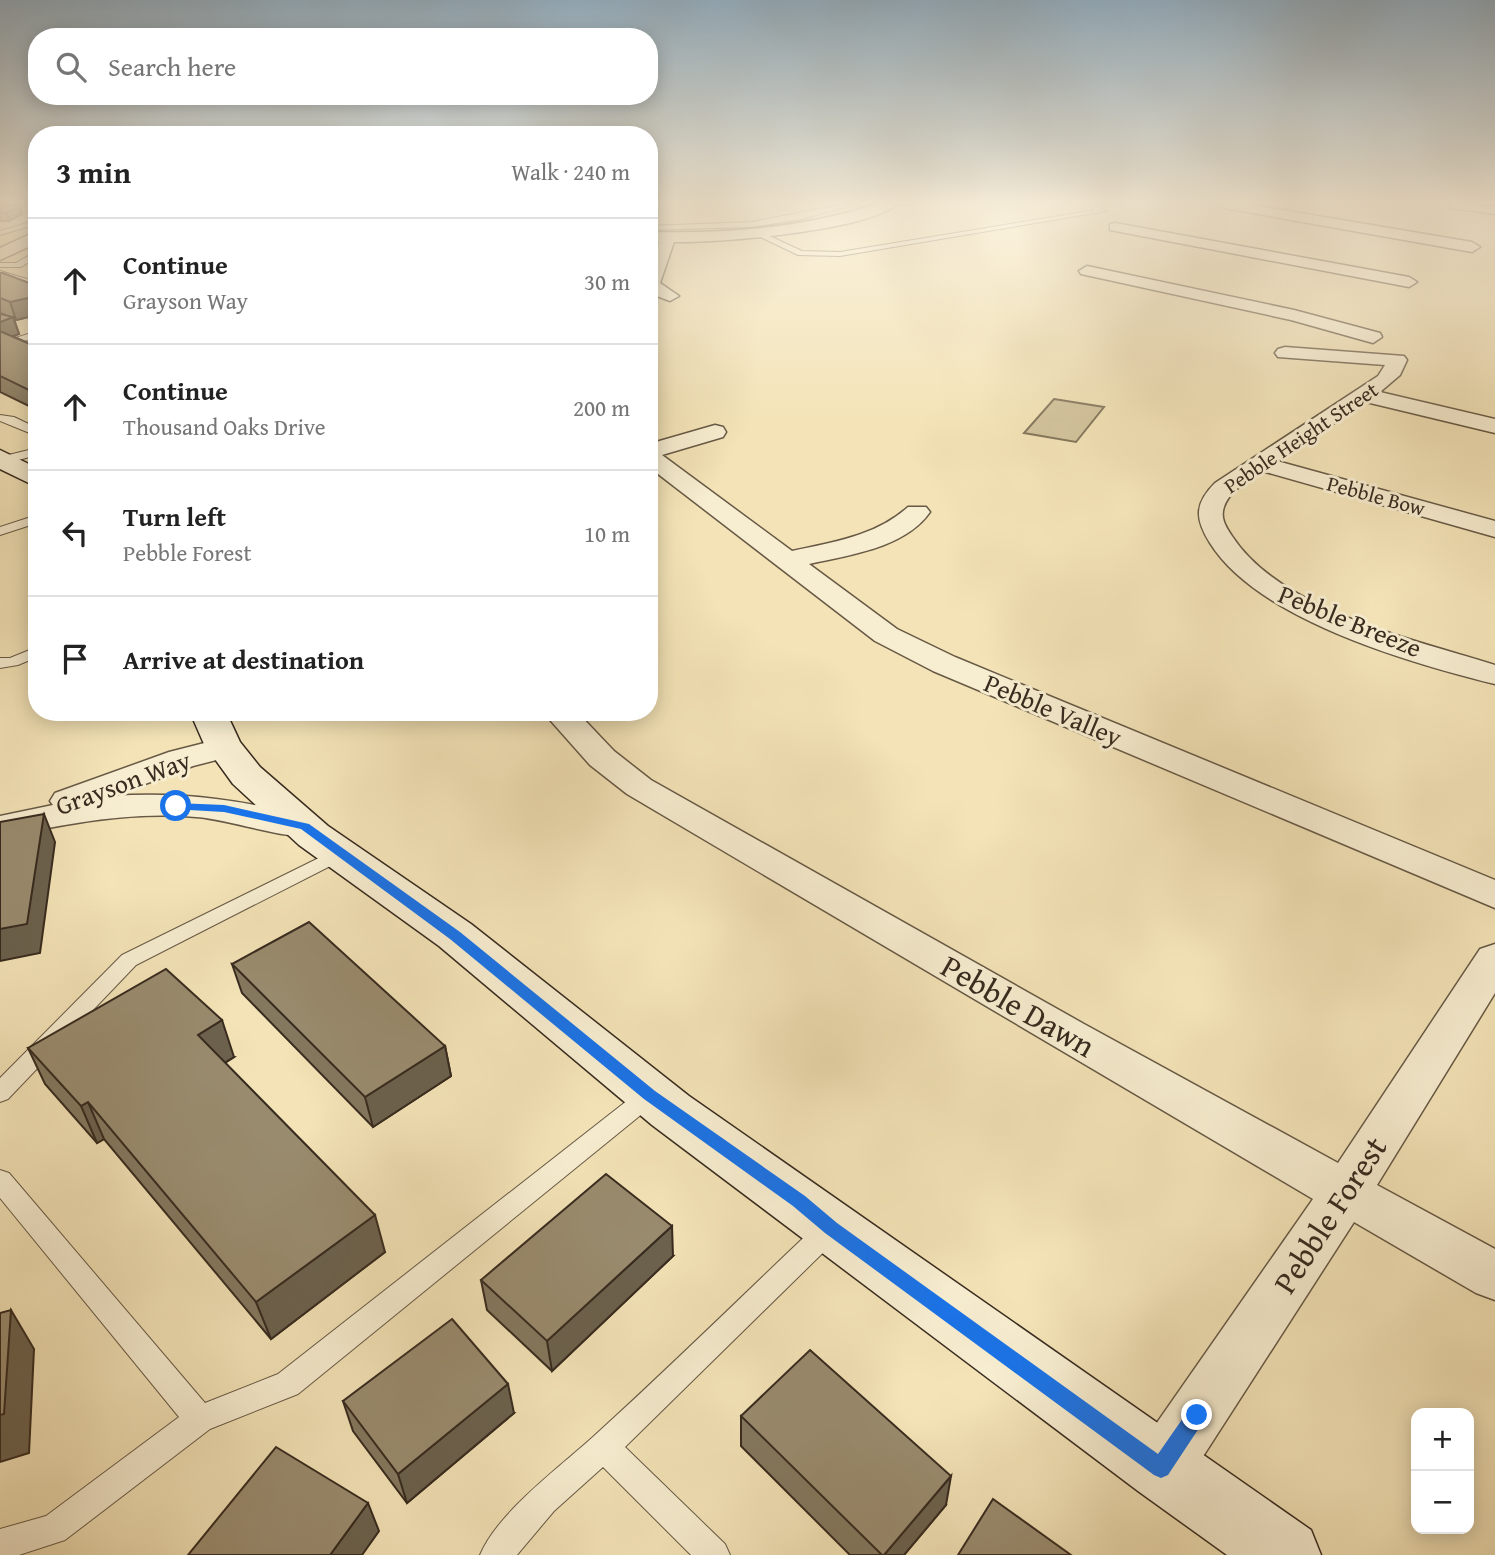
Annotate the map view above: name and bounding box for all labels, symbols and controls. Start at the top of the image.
search box [28,28,658,105]
text: Search here [108,47,236,86]
icon: search [52,48,90,86]
text: 3 min [56,150,131,194]
text: Walk · 240 m [511,155,630,188]
text: Continue [123,245,228,284]
icon: ahead [56,262,94,300]
text: 30 m [584,265,630,298]
text: Grayson Way [123,284,248,317]
text: Continue [123,371,228,410]
street label: Pebble Height Street [1217,374,1385,501]
icon: ahead [56,388,94,426]
text: 200 m [573,391,630,424]
text: Thousand Oaks Drive [123,410,326,443]
street label: Pebble Bow [1324,468,1429,524]
text: Turn left [123,497,226,536]
icon: left [56,514,94,552]
text: 10 m [584,517,630,550]
text: Pebble Forest [123,536,252,569]
street label: Pebble Breeze [1273,574,1428,667]
icon: arrive [56,640,94,678]
text: Arrive at destination [123,640,364,679]
street label: Pebble Valley [978,663,1128,756]
street label: Grayson Way [50,740,196,825]
route start [160,790,191,821]
street label: Pebble Dawn [932,942,1104,1069]
street label: Pebble Forest [1261,1127,1398,1303]
route end [1181,1399,1212,1430]
map controls [1411,1408,1474,1534]
button: + [1411,1408,1474,1471]
button: − [1411,1471,1474,1534]

